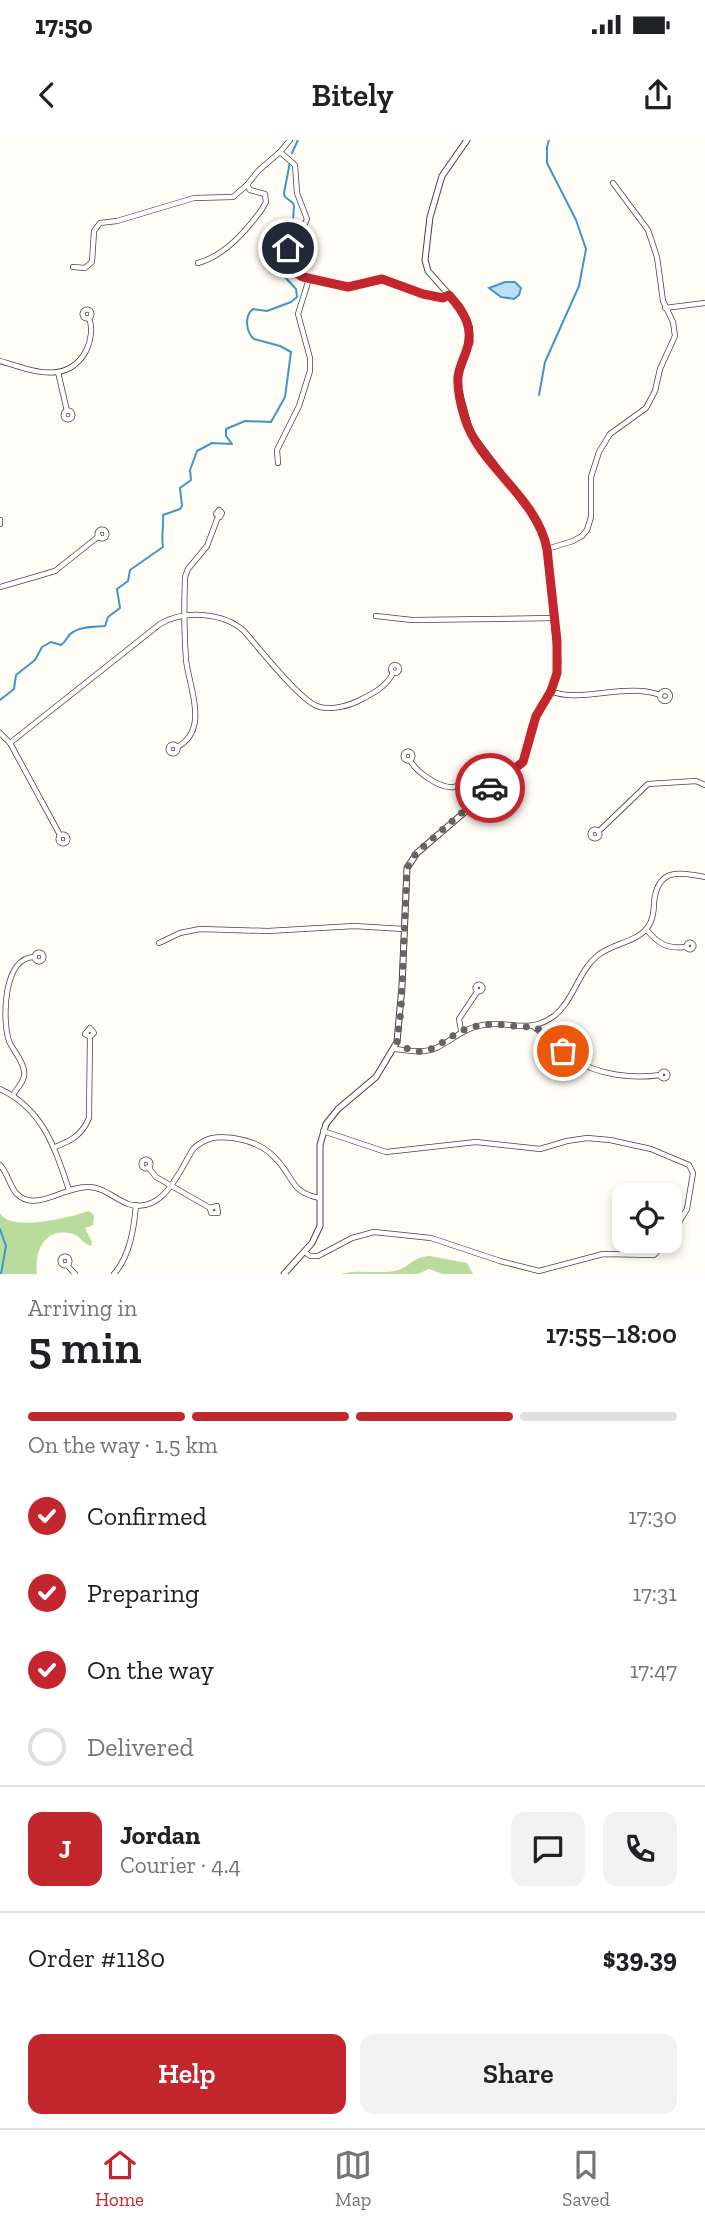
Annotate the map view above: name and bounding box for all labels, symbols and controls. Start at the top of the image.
text: 17:50 [35,9,93,41]
icon: back [28,76,66,114]
text: Bitely [312,76,393,114]
icon: share [639,76,677,114]
pin [258,218,318,278]
icon: home [269,229,307,267]
courier [455,753,525,823]
icon: car [471,769,509,807]
pin [533,1021,593,1081]
icon: bag [544,1032,582,1070]
map controls [612,1183,682,1253]
button: locate [612,1183,682,1253]
text: Arriving in [28,1294,137,1322]
text: 17:55–18:00 [546,1318,677,1350]
text: 5 min [28,1320,142,1375]
text: On the way · 1.5 km [28,1431,218,1459]
icon: check [28,1497,66,1535]
text: Confirmed [87,1500,207,1532]
text: 17:30 [628,1502,677,1530]
icon: check [28,1574,66,1612]
text: Preparing [87,1577,199,1609]
text: 17:31 [632,1579,677,1607]
icon: check [28,1651,66,1689]
text: On the way [87,1654,214,1686]
text: 17:47 [630,1656,677,1684]
text: Delivered [87,1731,194,1763]
button: chat [511,1812,585,1886]
button: phone [603,1812,677,1886]
text: Jordan [120,1819,200,1851]
text: J [59,1833,71,1865]
text: Courier · 4.4 [120,1851,241,1879]
text: Order #1180 [28,1942,165,1974]
text: $39.39 [603,1942,677,1974]
button: Help [28,2034,346,2114]
button: Share [360,2034,677,2114]
tab: Home [95,2146,144,2211]
tab: Map [334,2146,372,2211]
tab: Saved [562,2146,610,2211]

